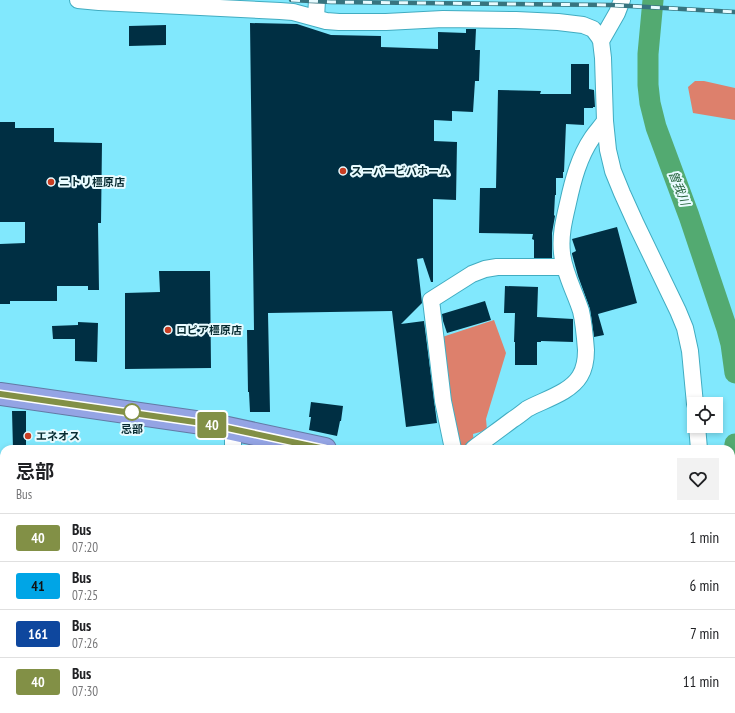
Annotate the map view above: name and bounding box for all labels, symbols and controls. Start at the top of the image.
place label: スーパービバホーム [351,164,450,178]
marker: スーパービバホーム [338,166,348,176]
water label: 曽我川 [666,168,694,209]
place label: ニトリ橿原店 [59,175,125,189]
marker: ニトリ橿原店 [46,177,56,187]
place label: ロピア橿原店 [176,323,242,337]
marker: ロピア橿原店 [163,325,173,335]
map controls [687,397,723,433]
button: locate [687,397,723,433]
marker: 忌部 [123,403,141,421]
line badge: 40 [194,412,230,438]
text: 40 [205,416,219,434]
place label: 忌部 [121,422,143,436]
place label: エネオス [36,429,80,443]
marker: エネオス [23,431,33,441]
button: heart [677,458,719,500]
text: 忌部 [16,459,54,483]
text: Bus [16,486,32,503]
text: Bus [72,520,91,539]
text: 1 min [689,528,719,547]
text: 40 [31,529,45,547]
text: 07:20 [72,539,98,556]
text: Bus [72,568,91,587]
text: 6 min [689,576,719,595]
text: 41 [31,577,45,595]
text: 07:25 [72,587,98,604]
text: Bus [72,616,91,635]
text: 7 min [690,624,719,643]
text: 161 [28,625,48,643]
text: 07:26 [72,635,98,652]
text: Bus [72,664,91,683]
text: 11 min [683,672,719,691]
text: 40 [31,673,45,691]
text: 07:30 [72,683,98,700]

